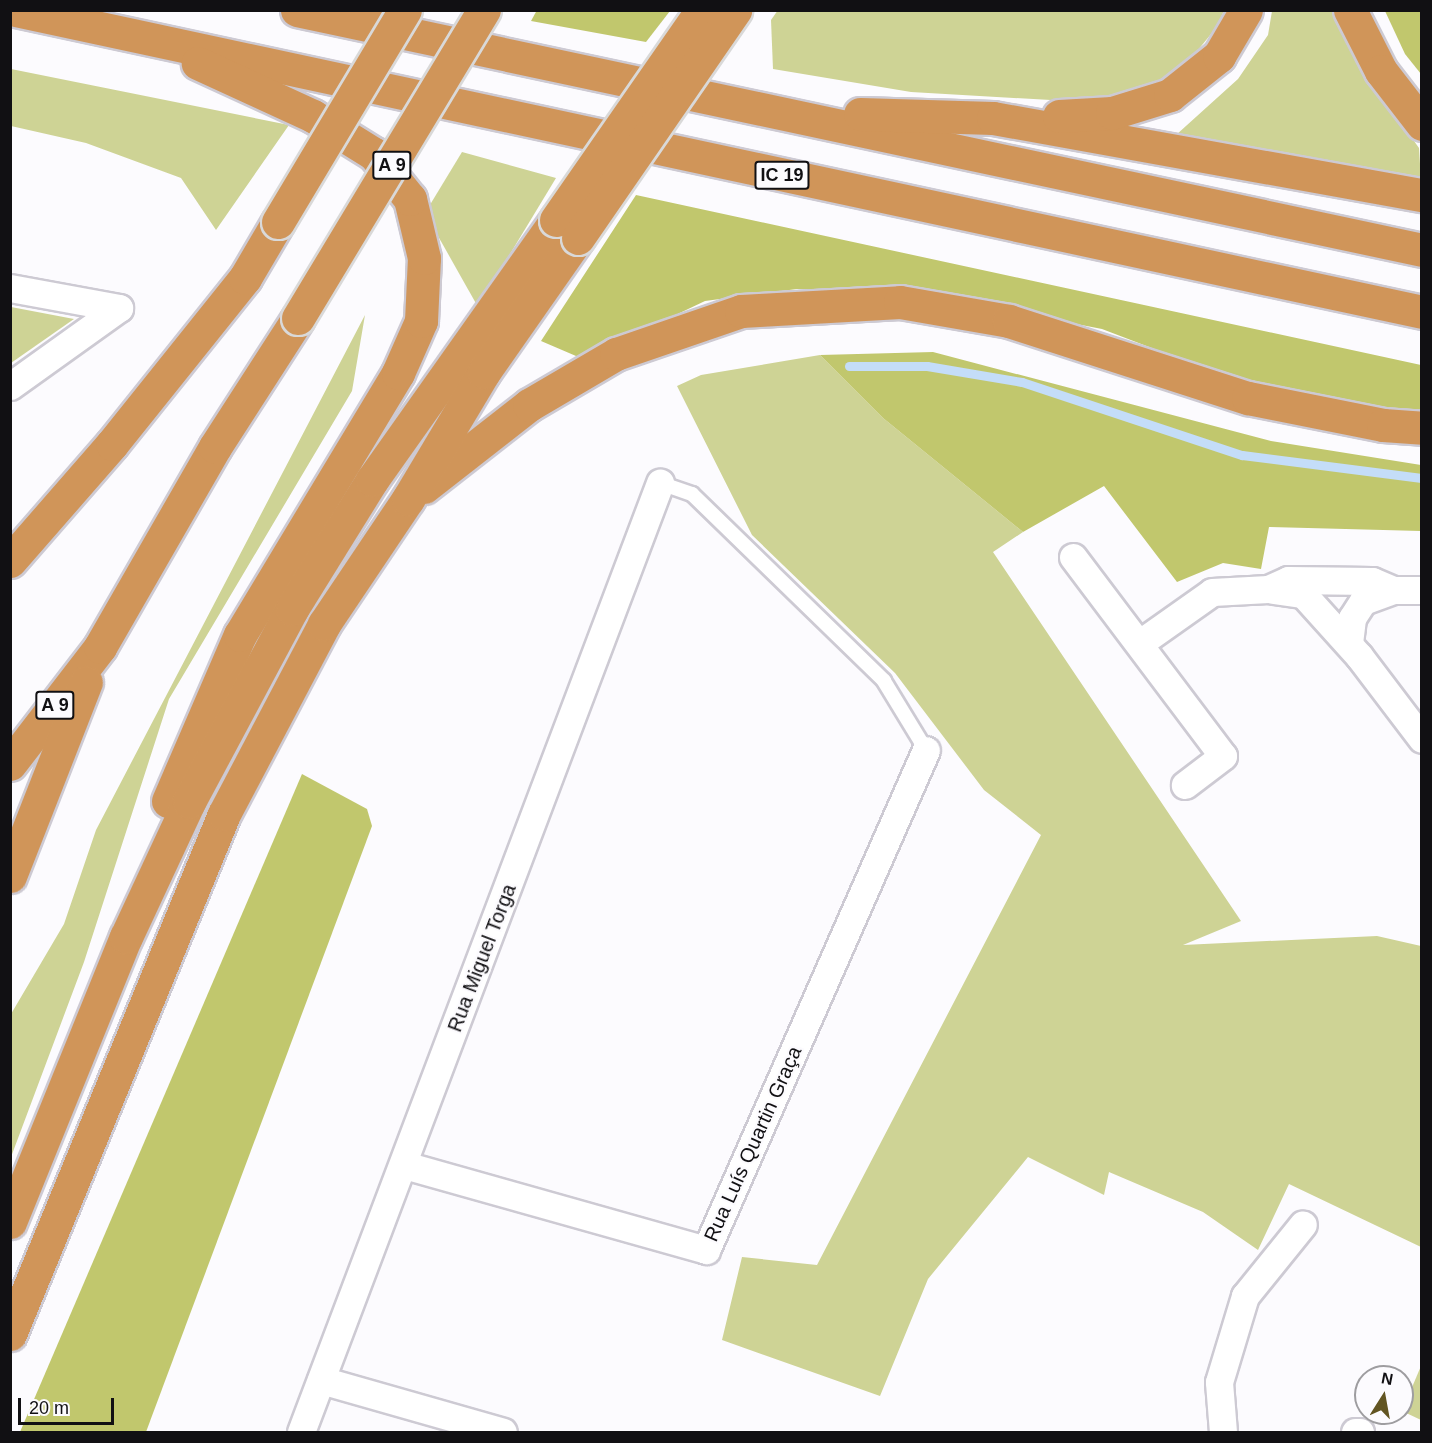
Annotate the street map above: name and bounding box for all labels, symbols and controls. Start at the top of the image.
road number: A 9 [371,150,413,180]
road number: IC 19 [754,160,810,190]
road number: A 9 [34,690,76,720]
street label: Rua Miguel Torga [443,881,521,1035]
street label: Rua Luís Quartin Graça [699,1043,807,1245]
north arrow [1354,1365,1414,1425]
text: N [1380,1369,1394,1388]
scale bar [21,1386,117,1424]
text: 20 m [29,1398,69,1418]

